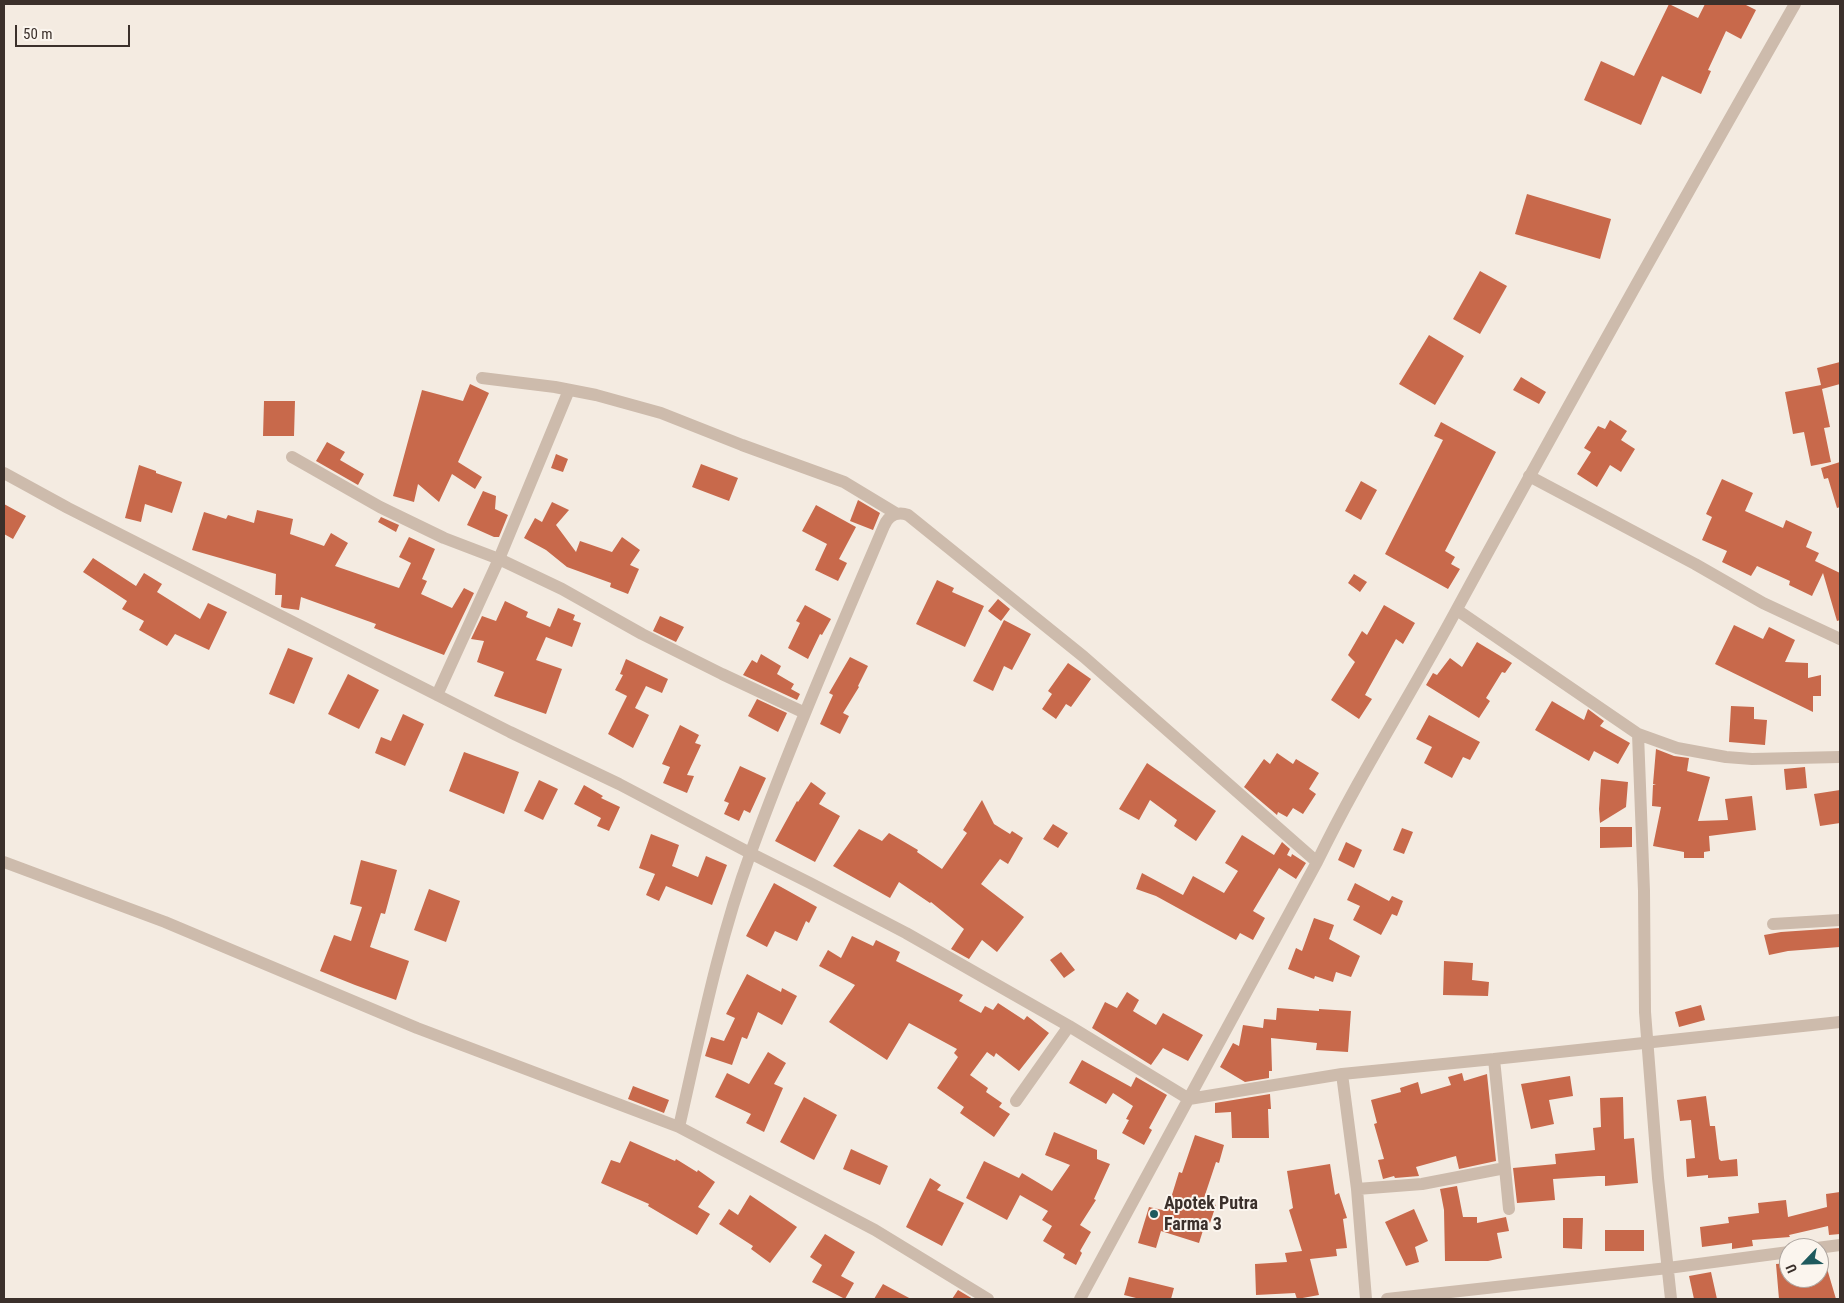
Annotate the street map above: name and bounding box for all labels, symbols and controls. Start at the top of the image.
scale bar [18,15,132,47]
text: 50 m [23,25,53,43]
place label: Apotek Putra Farma 3 [1164,1193,1258,1236]
marker: Apotek Putra Farma 3 [1148,1208,1160,1220]
north arrow [1779,1238,1829,1288]
text: U [1782,1262,1800,1276]

